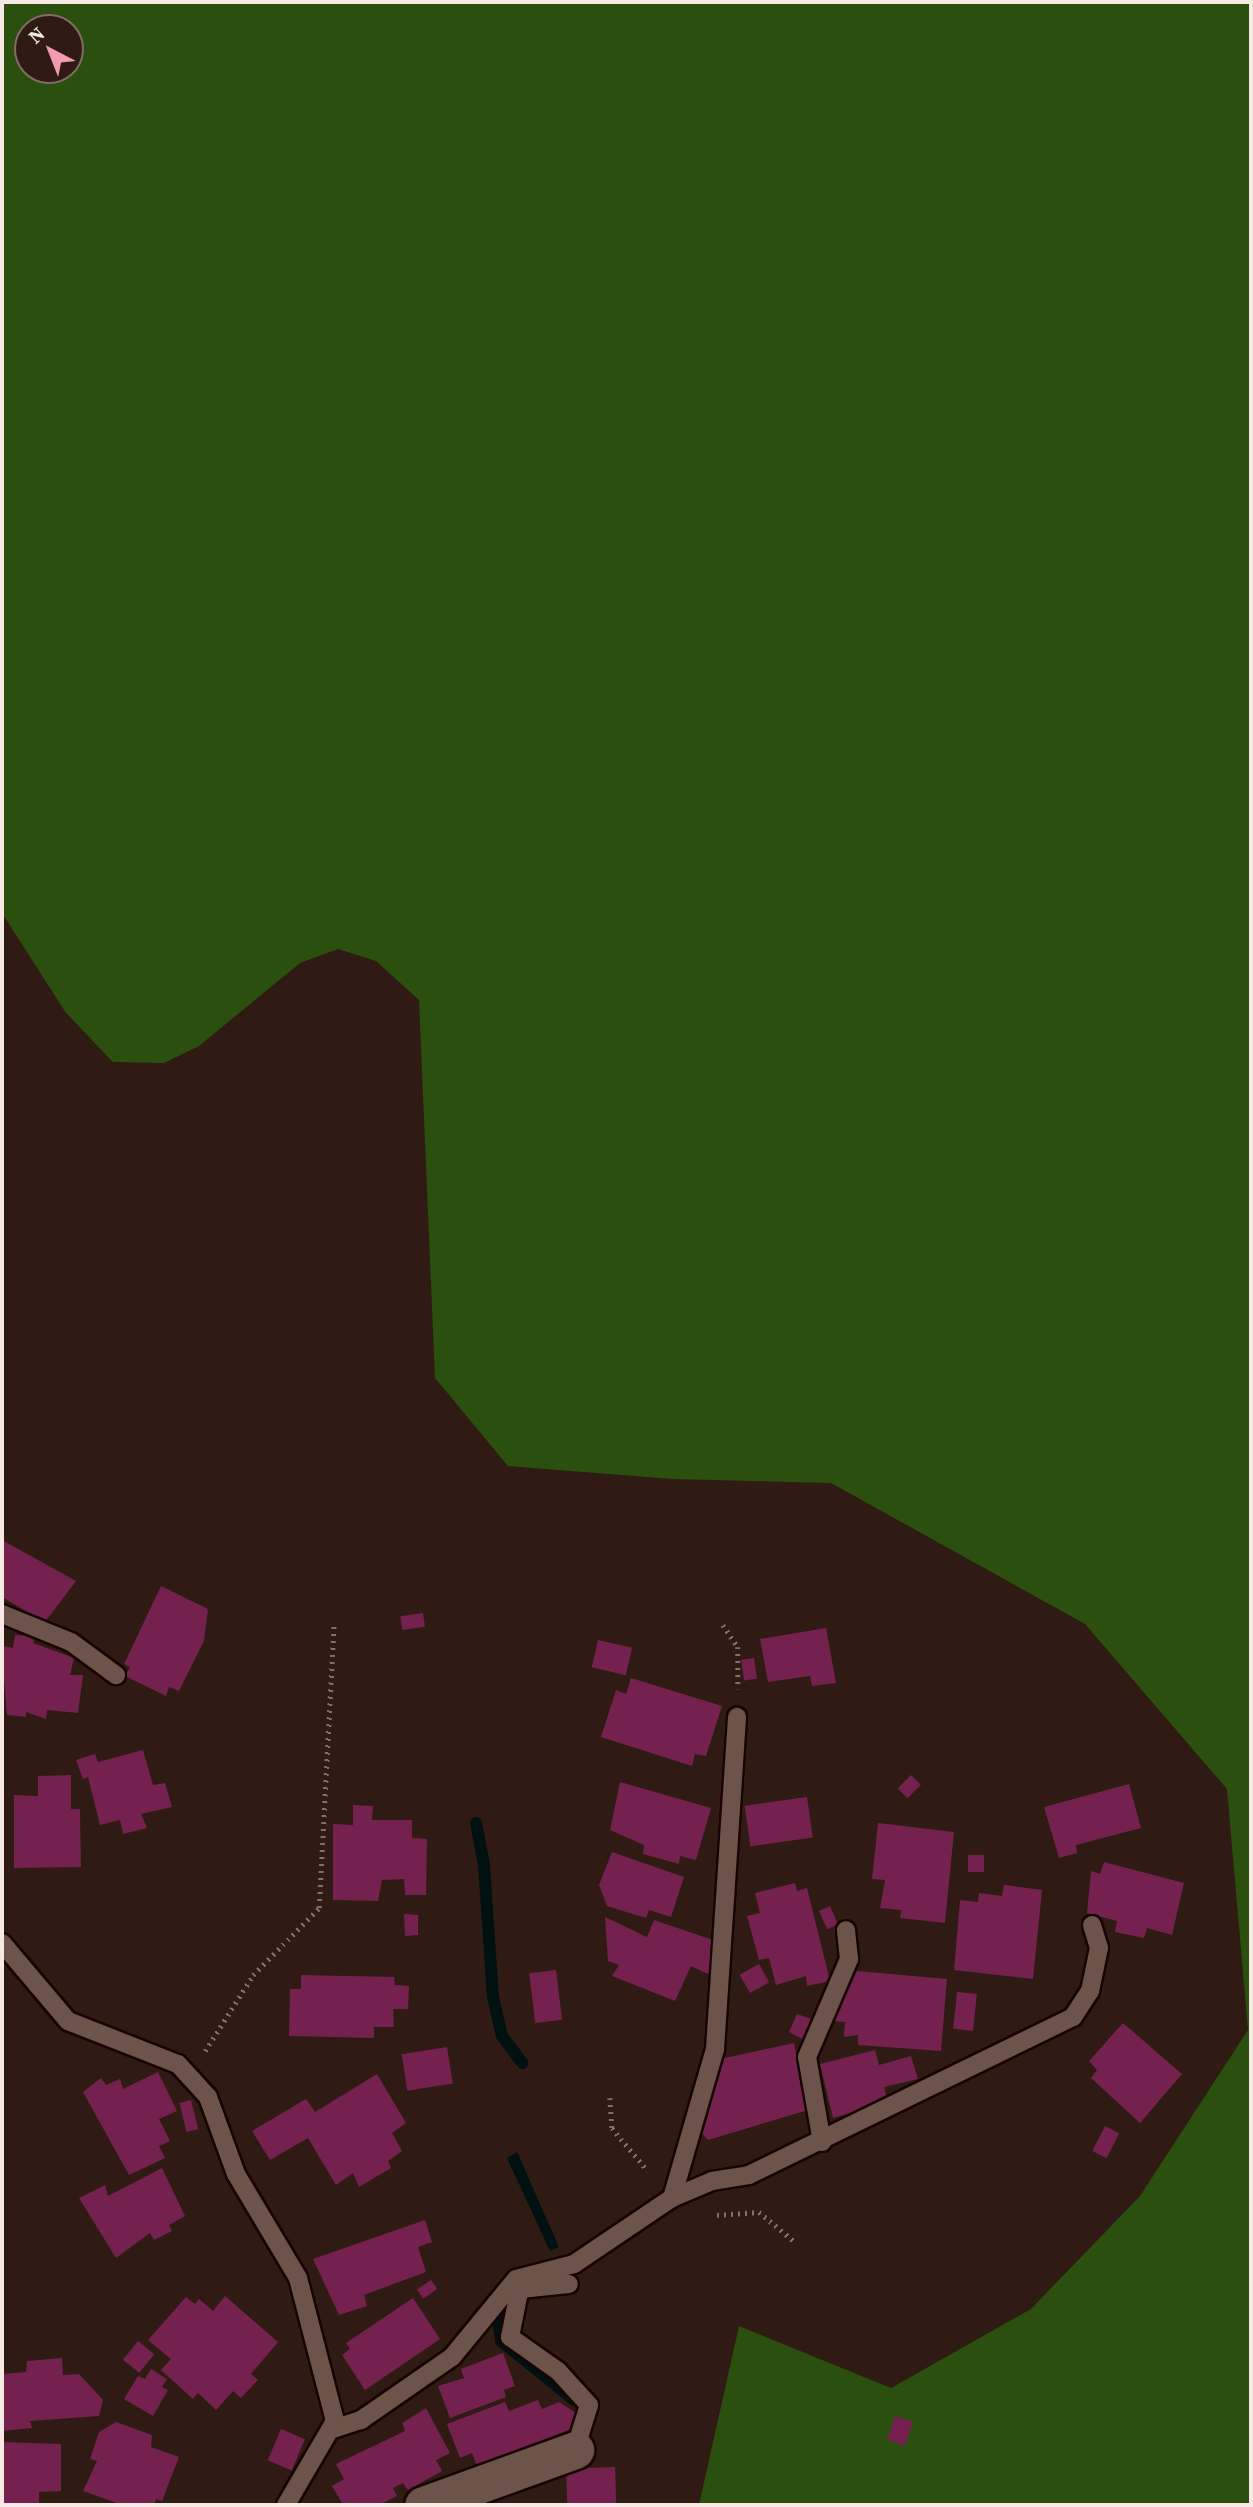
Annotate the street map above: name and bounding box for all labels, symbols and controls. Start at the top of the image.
north arrow [14,14,84,84]
text: N [22,21,50,49]

